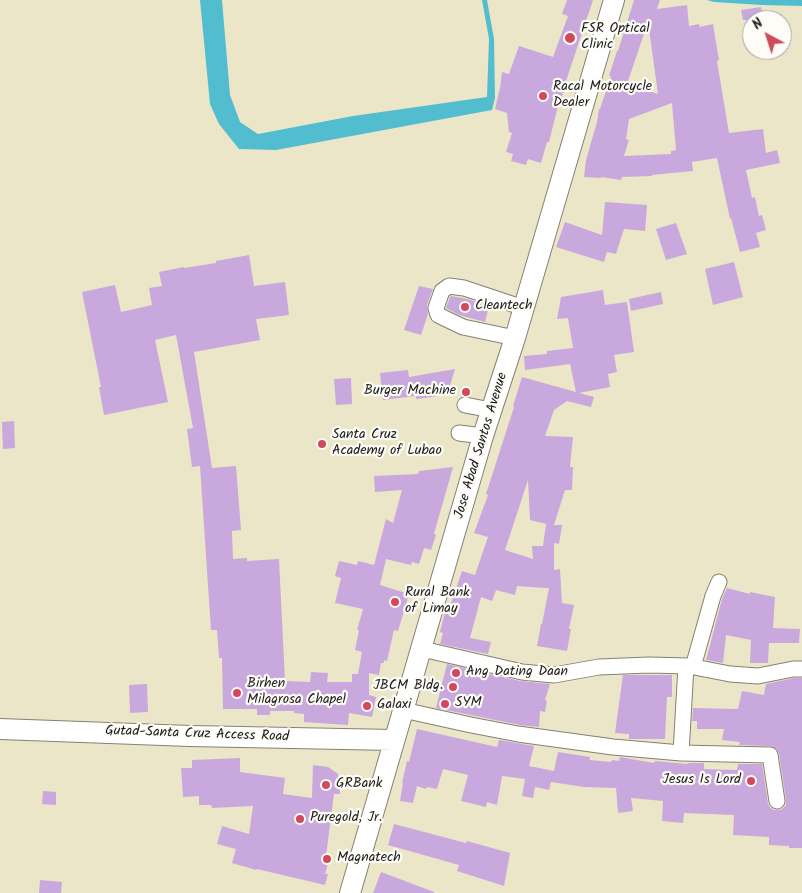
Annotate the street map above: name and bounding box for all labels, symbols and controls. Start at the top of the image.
north arrow [742,10,792,60]
text: N [748,13,768,36]
place label: FSR Optical Clinic [581,22,650,54]
marker: FSR Optical Clinic [563,31,577,45]
place label: Racal Motorcycle Dealer [553,80,652,112]
marker: Racal Motorcycle Dealer [537,90,549,102]
place label: Cleantech [475,299,533,315]
marker: Cleantech [459,301,471,313]
street label: Jose Abad Santos Avenue [452,371,512,521]
place label: Burger Machine [364,384,456,400]
marker: Burger Machine [460,386,472,398]
place label: Santa Cruz Academy of Lubao [332,428,442,461]
marker: Santa Cruz Academy of Lubao [316,438,328,450]
place label: Rural Bank of Limay [405,586,470,618]
marker: Rural Bank of Limay [389,596,401,608]
place label: Ang Dating Daan [466,665,568,681]
marker: Ang Dating Daan [450,667,462,679]
place label: Birhen Milagrosa Chapel [247,677,346,710]
place label: JBCM Bldg. [373,679,443,695]
marker: JBCM Bldg. [447,681,459,693]
marker: Birhen Milagrosa Chapel [231,687,243,699]
place label: SYM [455,696,482,712]
place label: Galaxi [377,698,411,714]
marker: SYM [439,698,451,710]
marker: Galaxi [361,700,373,712]
street label: Gutad-Santa Cruz Access Road [105,723,289,747]
place label: Jesus Is Lord [662,773,741,789]
marker: Jesus Is Lord [745,775,757,787]
place label: GRBank [336,777,382,793]
marker: GRBank [320,779,332,791]
place label: Puregold, Jr. [310,811,382,827]
marker: Puregold, Jr. [294,813,306,825]
place label: Magnatech [337,851,401,867]
marker: Magnatech [321,853,333,865]

